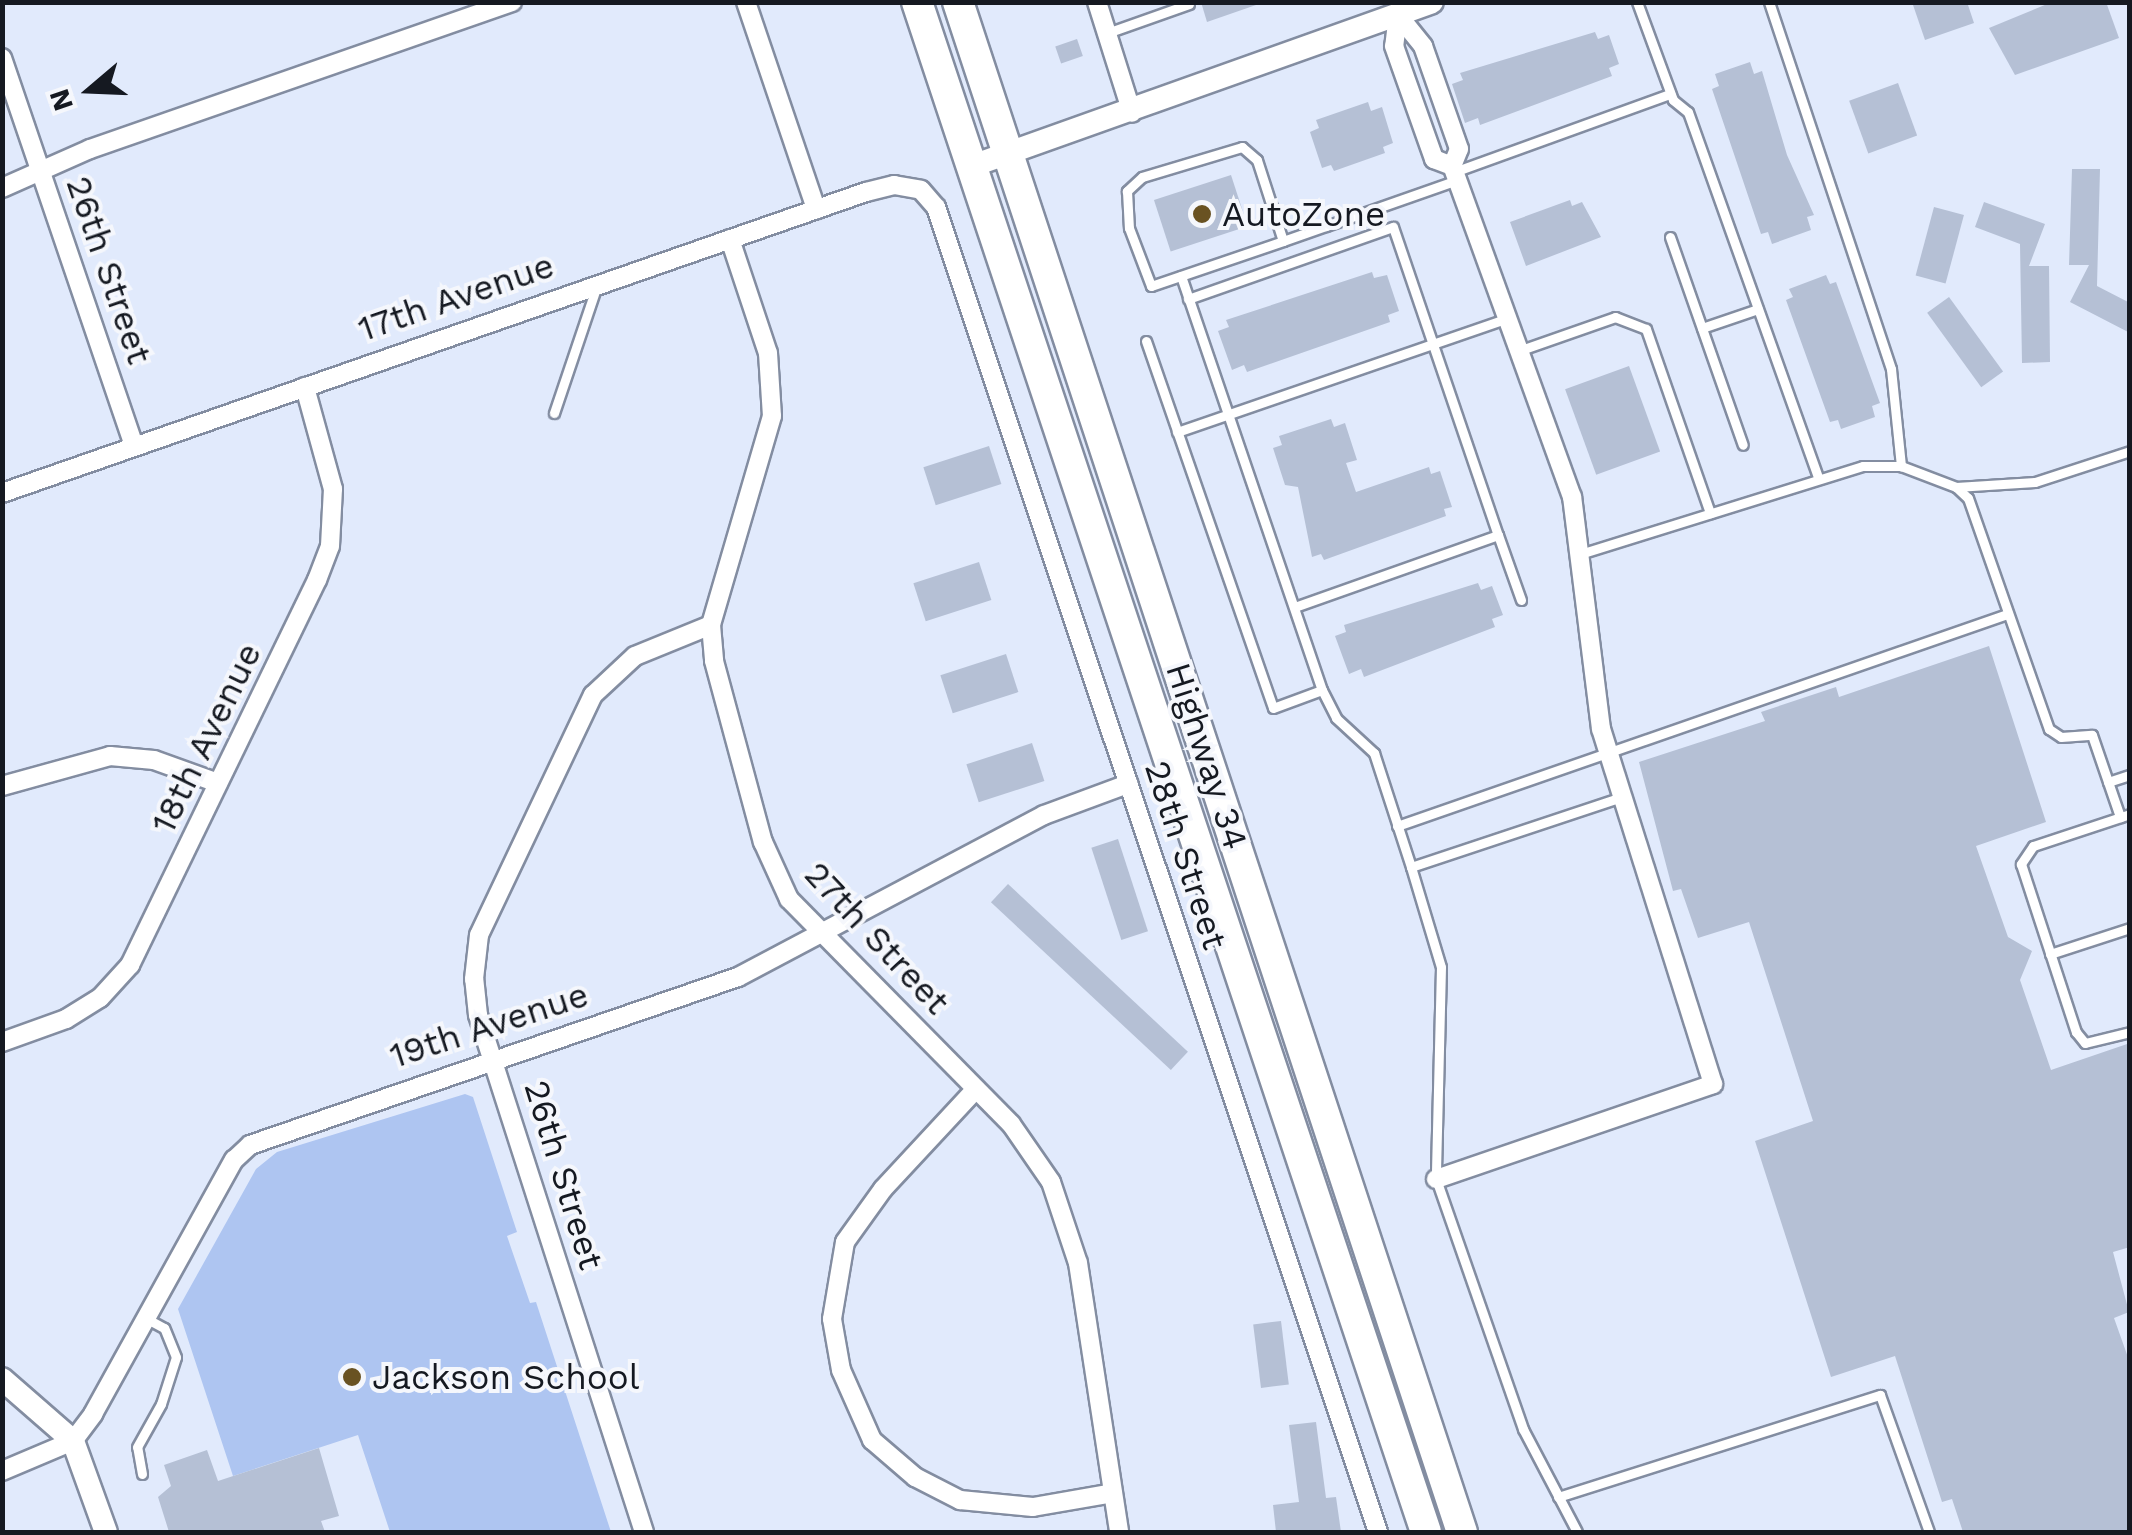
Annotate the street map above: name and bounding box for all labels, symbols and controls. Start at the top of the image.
north arrow [40,40,140,140]
text: N [42,85,80,115]
street label: 26th Street [57,171,161,369]
place label: AutoZone [1222,193,1385,235]
marker: AutoZone [1191,203,1213,225]
street label: 17th Avenue [352,244,560,350]
street label: 18th Avenue [142,636,270,840]
street label: Highway 34 [1157,657,1257,855]
street label: 28th Street [1136,756,1236,954]
street label: 27th Street [796,853,958,1023]
street label: 19th Avenue [384,973,594,1077]
street label: 26th Street [515,1075,613,1275]
place label: Jackson School [372,1356,640,1398]
marker: Jackson School [341,1366,363,1388]

